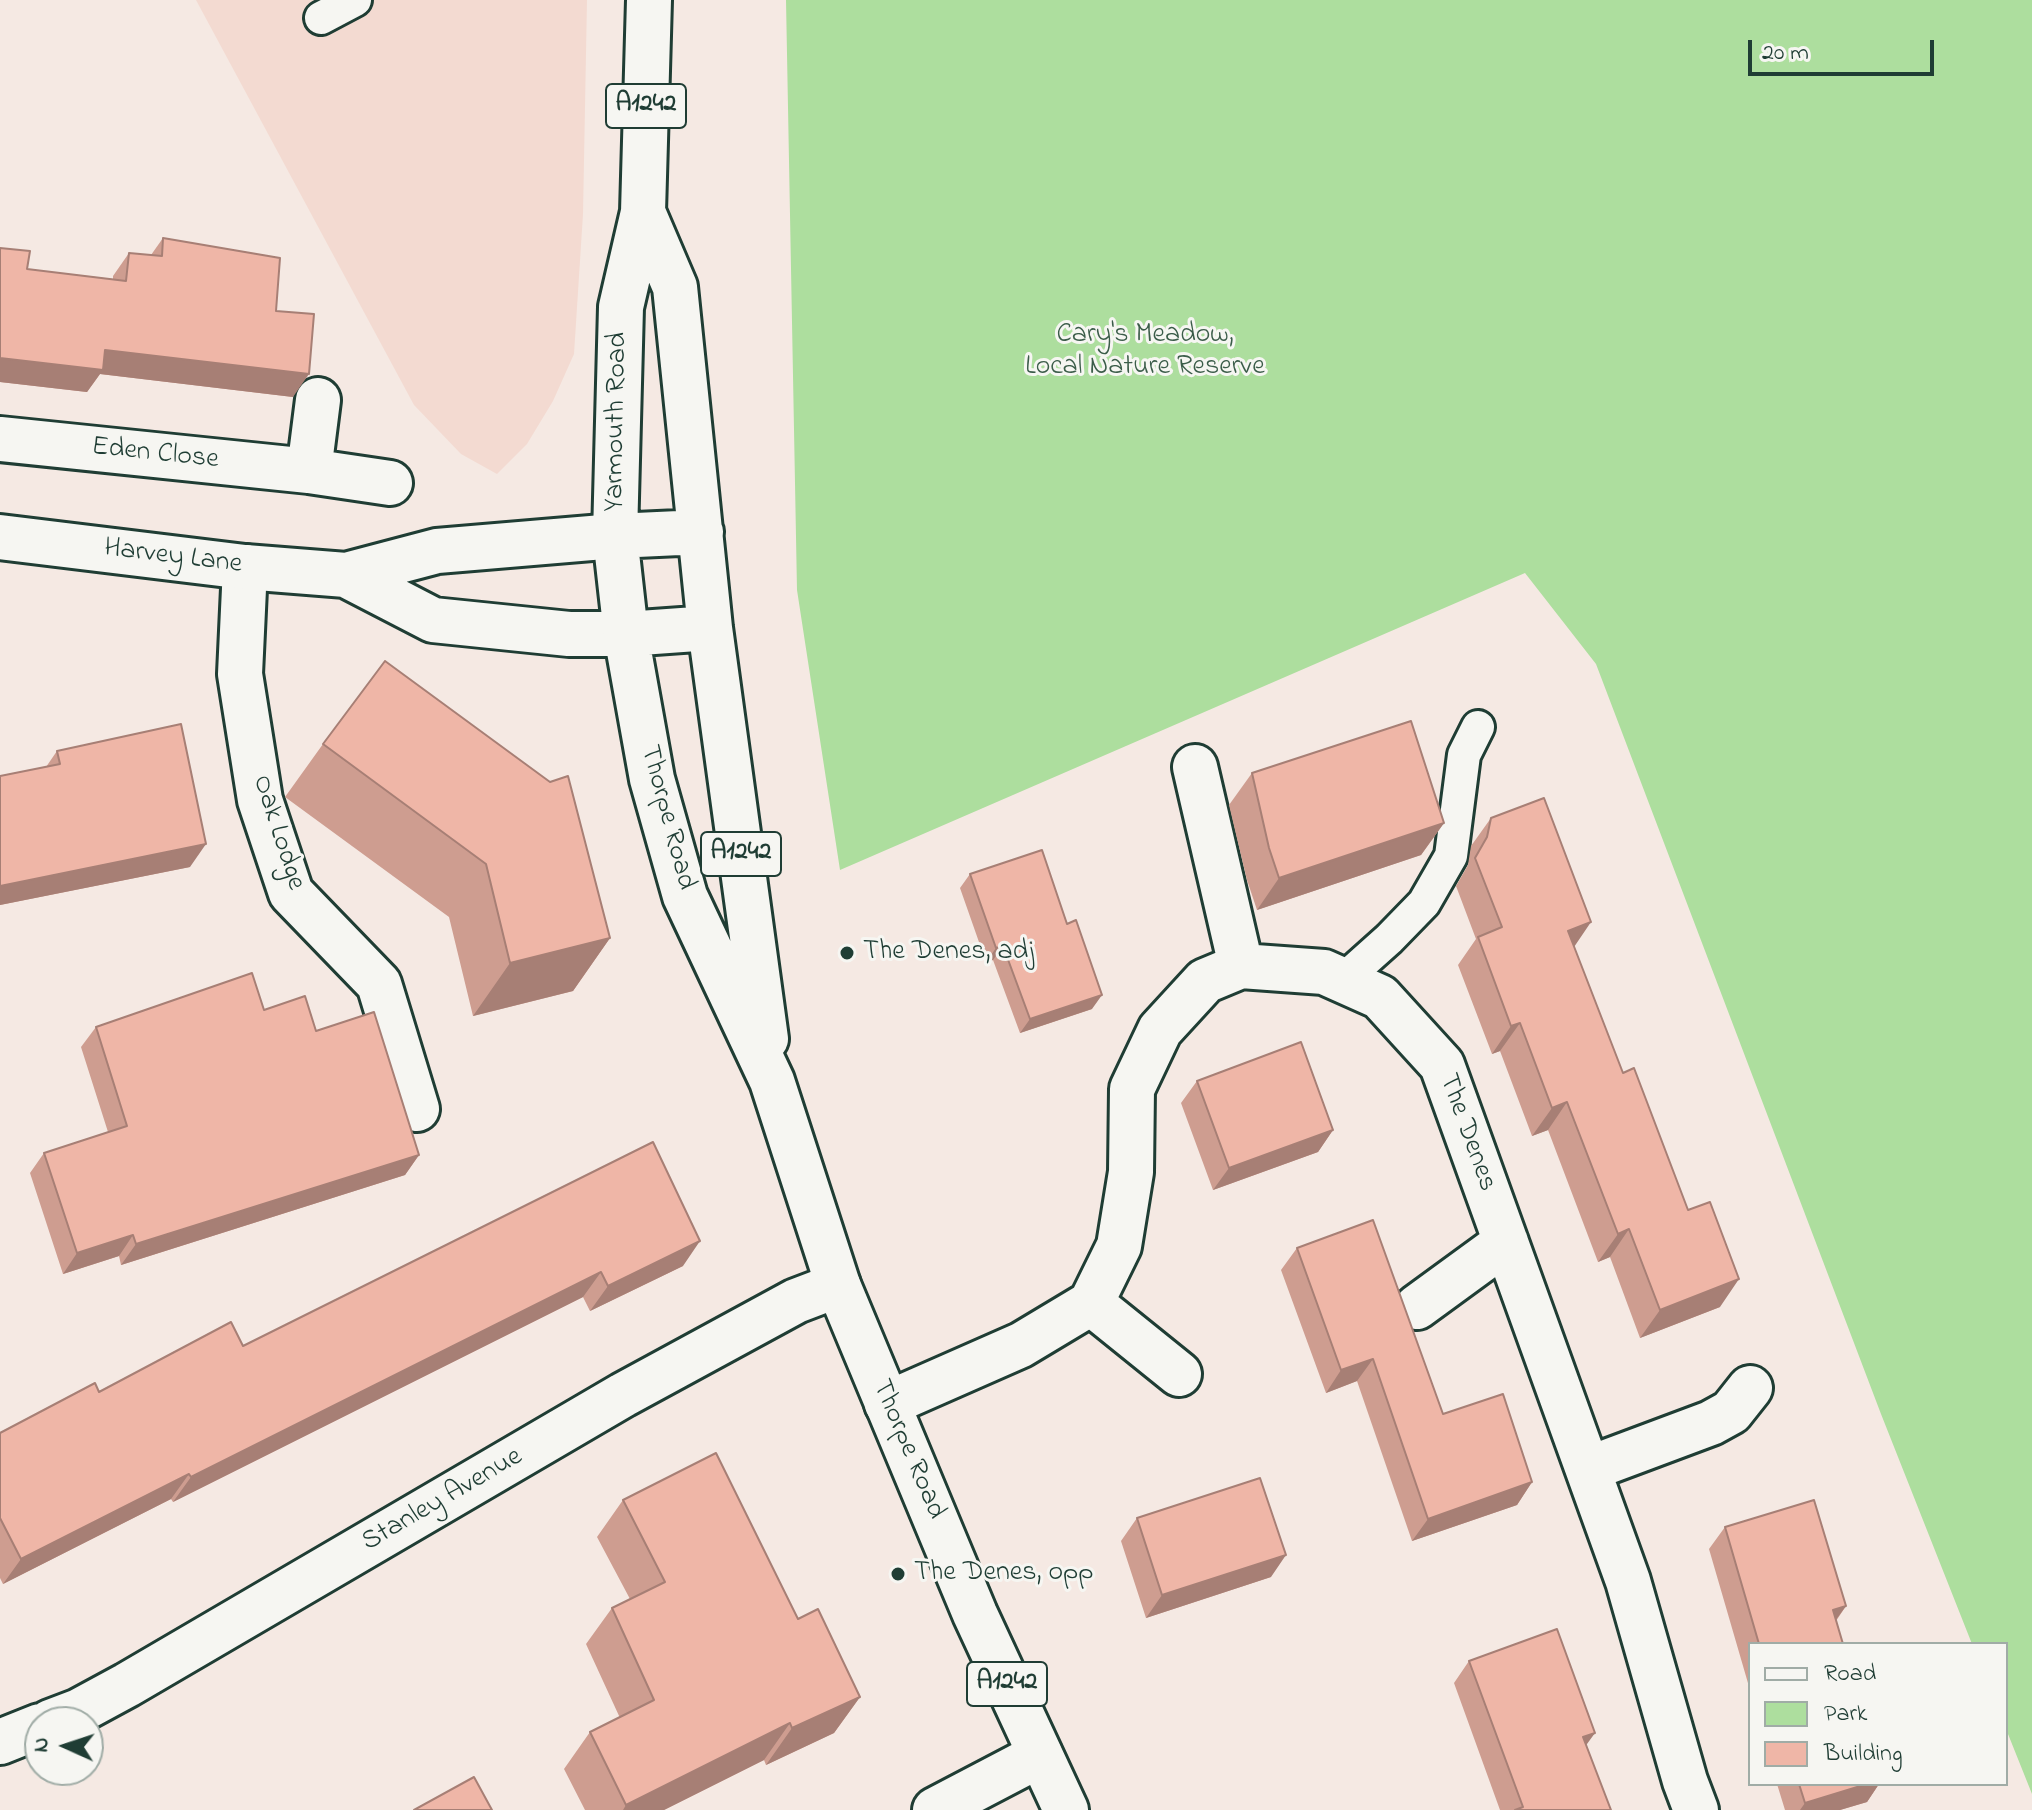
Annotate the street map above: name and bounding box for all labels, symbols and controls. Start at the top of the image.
scale bar [1752,24,1938,74]
text: 20 m [1762,36,1809,71]
road number: A1242 [606,84,686,128]
park label: Cary's Meadow, Local Nature Reserve [1025,319,1265,385]
street label: Yarmouth Road [600,332,636,512]
street label: Eden Close [90,432,220,478]
street label: Harvey Lane [102,533,244,583]
street label: Thorpe Road [631,742,701,894]
street label: Oak Lodge [243,771,311,895]
road number: A1242 [701,832,781,876]
place label: The Denes, adj [863,936,1034,970]
marker: The Denes, adj [838,944,856,962]
street label: The Denes [1429,1070,1503,1196]
street label: Thorpe Road [863,1375,951,1525]
street label: Stanley Avenue [357,1441,529,1561]
place label: The Denes, opp [914,1557,1093,1591]
marker: The Denes, opp [889,1565,907,1583]
legend [1748,1642,2008,1786]
text: Road [1824,1657,1876,1692]
road number: A1242 [967,1662,1047,1706]
text: Park [1824,1697,1867,1732]
north arrow [24,1706,104,1786]
text: N [26,1737,58,1753]
text: Building [1824,1737,1903,1772]

